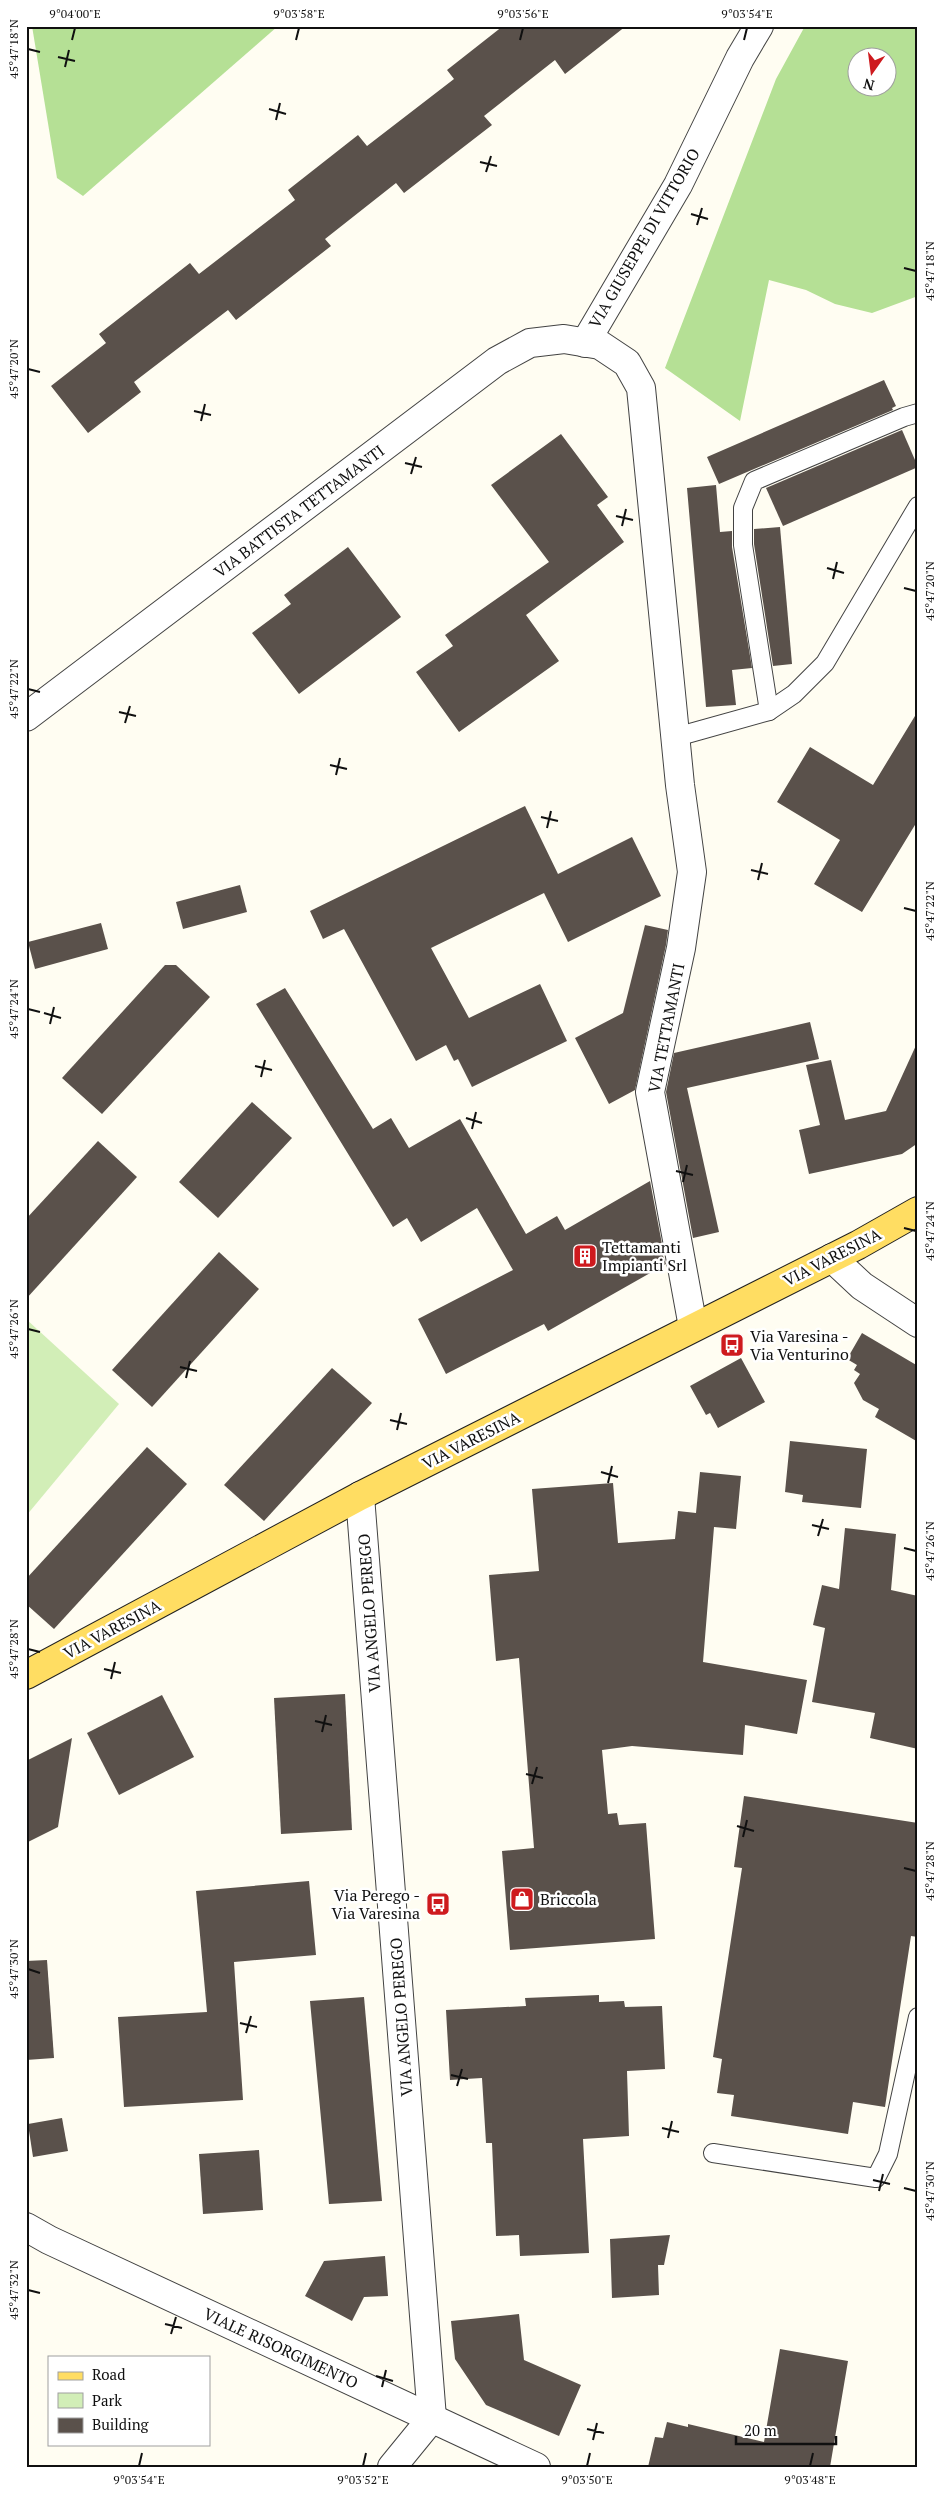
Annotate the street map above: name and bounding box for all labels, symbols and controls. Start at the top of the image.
text: 9°04'00"E [49,6,101,21]
text: 9°03'58"E [273,6,325,21]
text: 9°03'56"E [497,6,549,21]
text: 9°03'54"E [721,6,773,21]
text: 45°47'18"N [6,19,21,79]
north arrow [846,48,896,98]
text: N [861,75,876,96]
street label: VIA GIUSEPPE DI VITTORIO [583,144,705,332]
text: 45°47'18"N [922,241,937,301]
text: 45°47'20"N [6,339,21,399]
street label: VIA BATTISTA TETTAMANTI [209,440,389,582]
text: 45°47'20"N [922,561,937,621]
text: 45°47'22"N [6,659,21,719]
text: 45°47'22"N [922,881,937,941]
street label: VIA TETTAMANTI [643,961,689,1095]
text: 45°47'24"N [6,979,21,1039]
text: 45°47'24"N [922,1201,937,1261]
street label: VIA VARESINA [779,1223,885,1291]
place label: Tettamanti Impianti Srl [602,1236,687,1276]
building icon: Tettamanti Impianti Srl [572,1243,598,1269]
text: 45°47'26"N [6,1299,21,1359]
place label: Via Varesina - Via Venturino [750,1325,849,1365]
bus stop icon: Via Varesina - Via Venturino [719,1332,745,1358]
street label: VIA VARESINA [418,1406,524,1474]
text: 45°47'26"N [922,1521,937,1581]
street label: VIA ANGELO PEREGO [352,1533,386,1693]
street label: VIA VARESINA [60,1594,165,1664]
text: 45°47'28"N [6,1619,21,1679]
text: 45°47'28"N [922,1841,937,1901]
place label: Via Perego - Via Varesina [331,1884,420,1924]
shop icon: Briccola [509,1886,535,1912]
place label: Briccola [540,1888,597,1910]
bus stop icon: Via Perego - Via Varesina [425,1891,451,1917]
street label: VIA ANGELO PEREGO [384,1937,418,2097]
text: 45°47'30"N [6,1939,21,1999]
text: 45°47'30"N [922,2161,937,2221]
text: 45°47'32"N [6,2260,21,2320]
street label: VIALE RISORGIMENTO [200,2302,362,2394]
legend [48,2356,210,2446]
text: Road [92,2364,125,2384]
text: Park [92,2390,122,2410]
scale bar [736,2413,836,2445]
text: Building [92,2414,150,2434]
text: 20 m [744,2420,777,2440]
text: 9°03'54"E [113,2472,165,2487]
text: 9°03'52"E [337,2472,389,2487]
text: 9°03'50"E [561,2472,613,2487]
text: 9°03'48"E [784,2472,836,2487]

